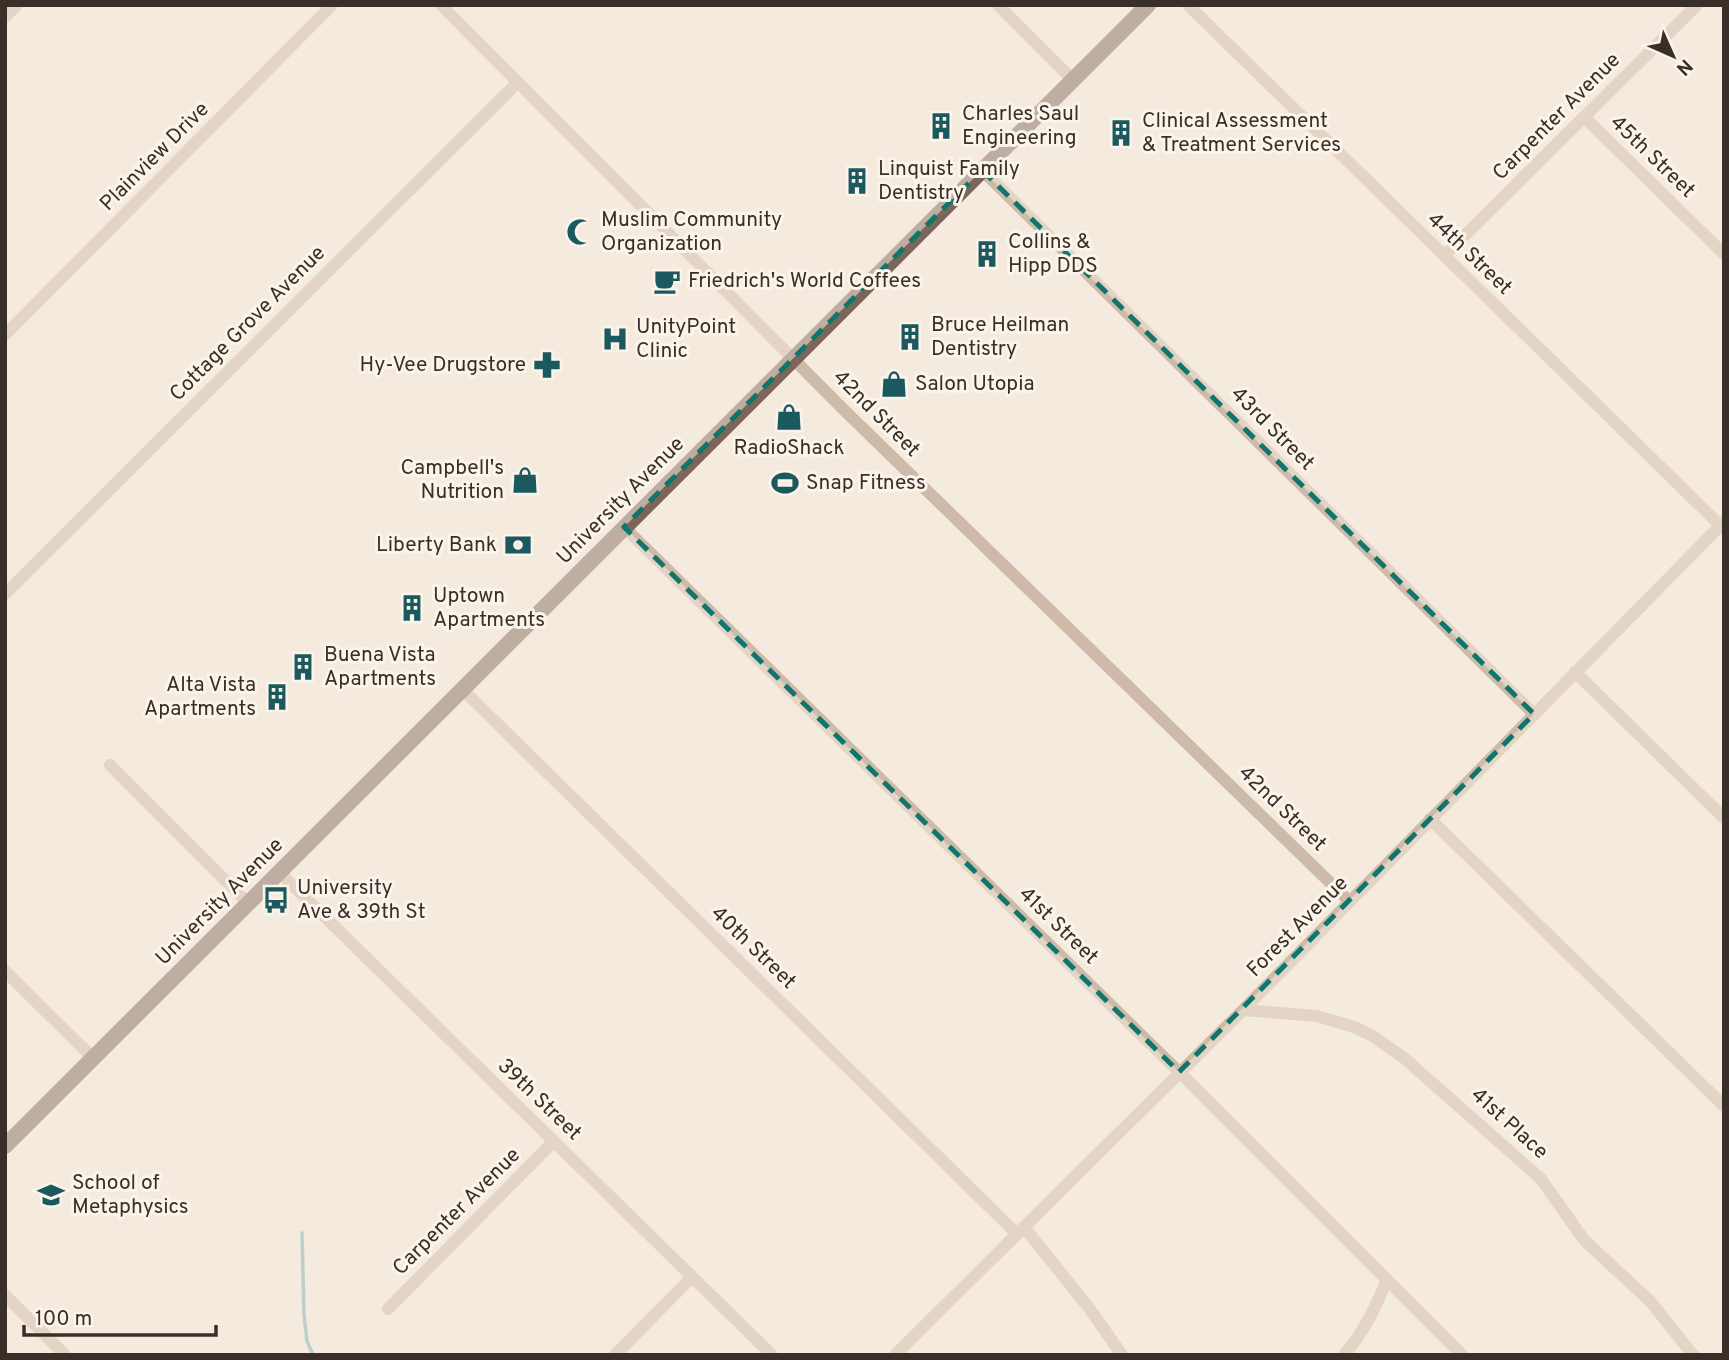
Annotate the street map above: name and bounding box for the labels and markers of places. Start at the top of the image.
place label: Charles Saul Engineering [962,101,1079,152]
place label: Clinical Assessment & Treatment Services [1142,108,1341,159]
building icon: Charles Saul Engineering [926,111,956,141]
building icon: Clinical Assessment & Treatment Services [1106,118,1136,148]
place label: Linquist Family Dentistry [878,156,1020,207]
building icon: Linquist Family Dentistry [842,166,872,196]
place label: Muslim Community Organization [601,207,782,258]
mosque icon: Muslim Community Organization [565,217,595,247]
place label: Collins & Hipp DDS [1008,229,1098,280]
building icon: Collins & Hipp DDS [972,239,1002,269]
cafe icon: Friedrich's World Coffees [652,266,682,296]
place label: Friedrich's World Coffees [688,268,921,295]
place label: Bruce Heilman Dentistry [931,312,1069,363]
place label: UnityPoint Clinic [636,314,736,365]
building icon: Bruce Heilman Dentistry [895,322,925,352]
hospital icon: UnityPoint Clinic [600,324,630,354]
pharmacy icon: Hy-Vee Drugstore [532,350,562,380]
place label: Hy-Vee Drugstore [359,352,526,379]
shop icon: Salon Utopia [879,369,909,399]
place label: Salon Utopia [915,371,1035,398]
shop icon: RadioShack [774,402,804,432]
place label: RadioShack [733,435,845,462]
place label: Campbell's Nutrition [400,455,504,506]
shop icon: Campbell's Nutrition [510,465,540,495]
sports icon: Snap Fitness [770,468,800,498]
place label: Snap Fitness [806,470,926,497]
bank icon: Liberty Bank [503,530,533,560]
place label: Liberty Bank [376,532,497,559]
place label: Uptown Apartments [433,583,545,634]
building icon: Uptown Apartments [397,593,427,623]
place label: Buena Vista Apartments [324,642,436,693]
building icon: Buena Vista Apartments [288,652,318,682]
place label: Alta Vista Apartments [144,672,256,723]
building icon: Alta Vista Apartments [262,682,292,712]
place label: University Ave & 39th St [297,875,426,926]
bus stop icon: University Ave & 39th St [261,885,291,915]
place label: School of Metaphysics [72,1170,189,1221]
school or university icon: School of Metaphysics [36,1180,66,1210]

